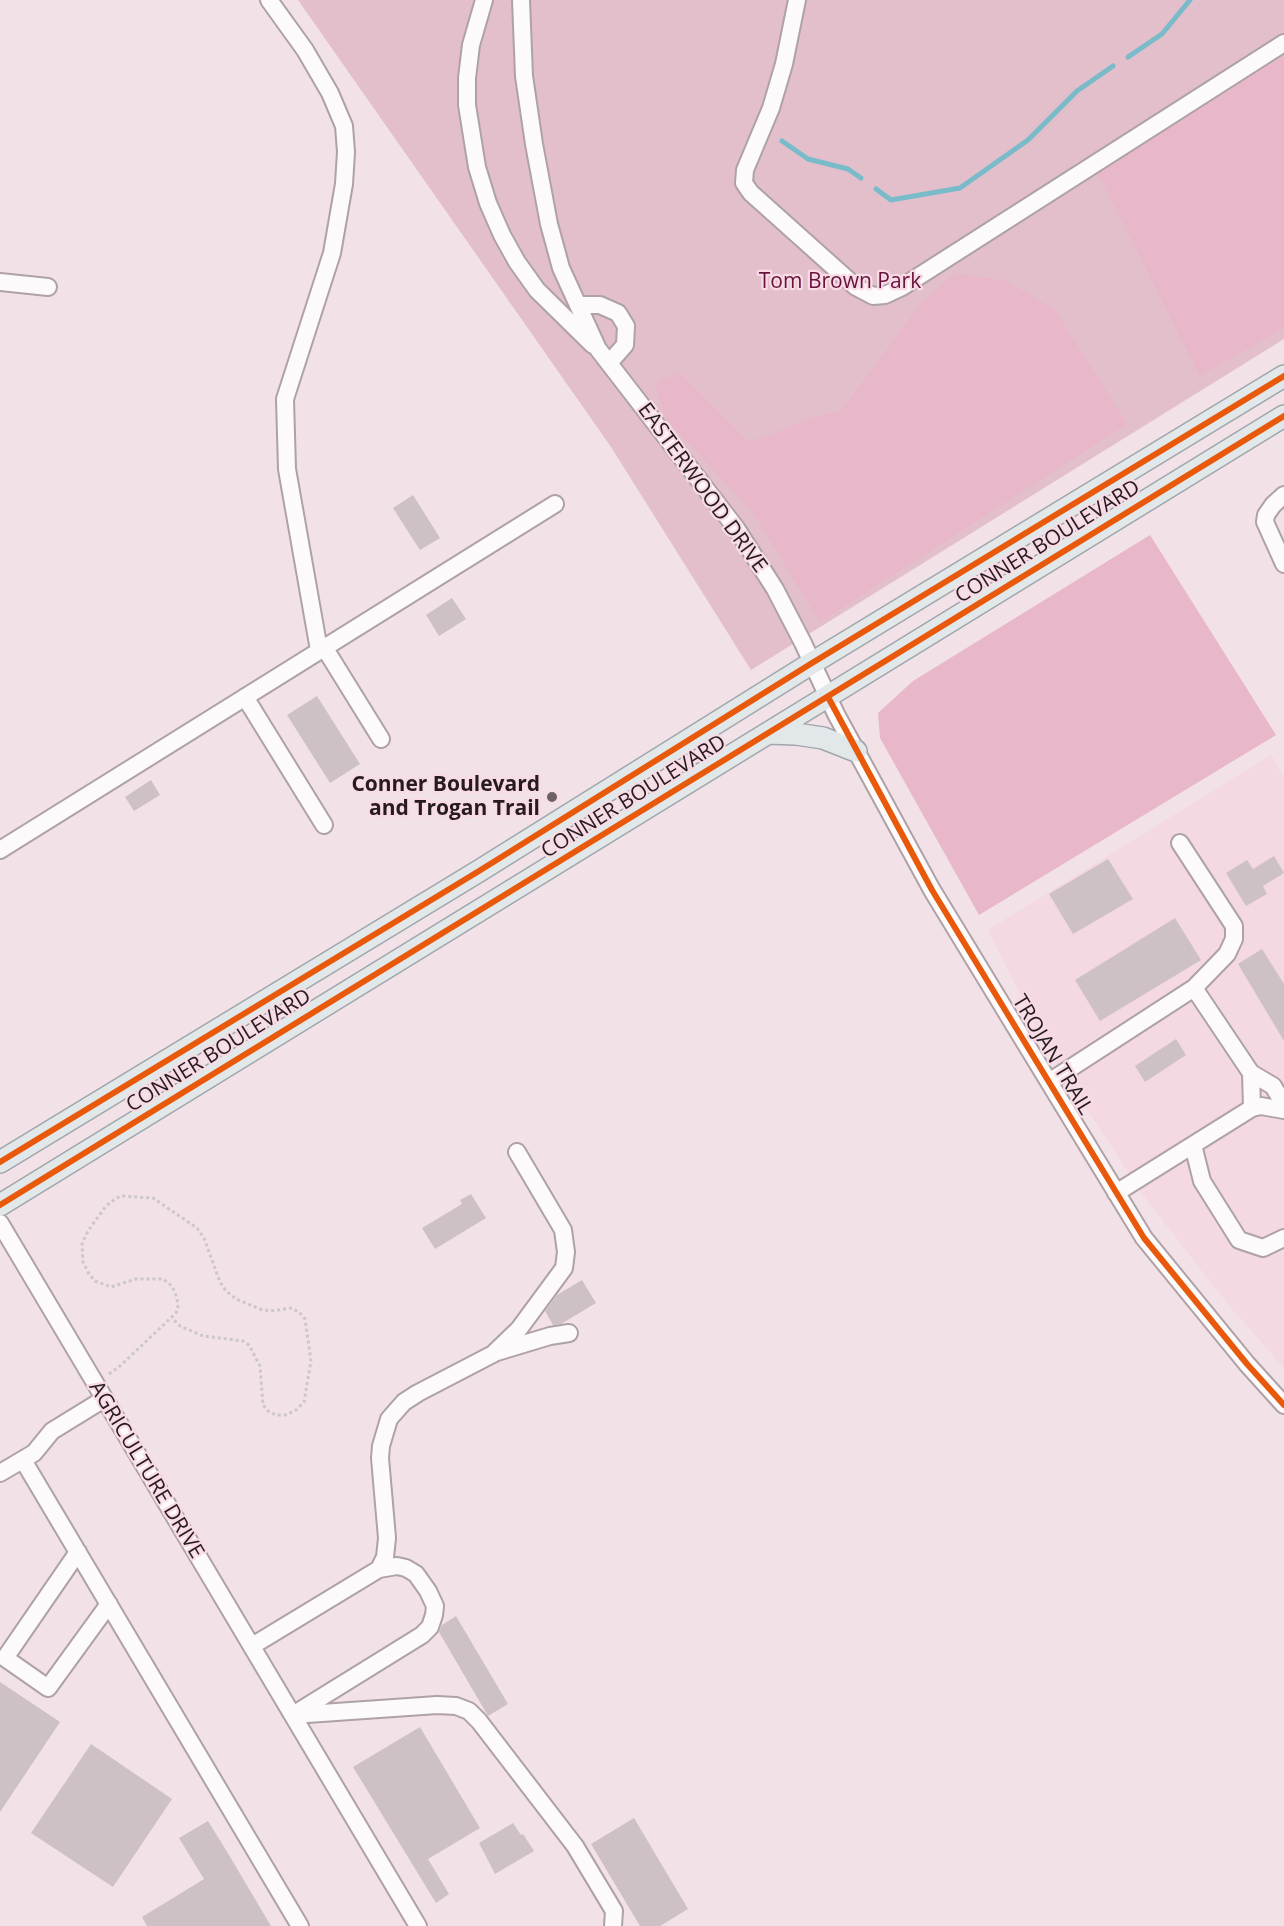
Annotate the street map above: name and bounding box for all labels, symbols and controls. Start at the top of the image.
park label: Tom Brown Park [759,269,921,295]
street label: EASTERWOOD DRIVE [632,398,772,578]
street label: CONNER BOULEVARD [951,475,1145,609]
street label: CONNER BOULEVARD [537,730,731,864]
place label: Conner Boulevard and Trogan Trail [351,772,540,822]
marker: Conner Boulevard and Trogan Trail [545,790,559,804]
street label: CONNER BOULEVARD [122,984,316,1118]
street label: TROJAN TRAIL [1006,990,1098,1120]
street label: AGRICULTURE DRIVE [83,1377,209,1563]

